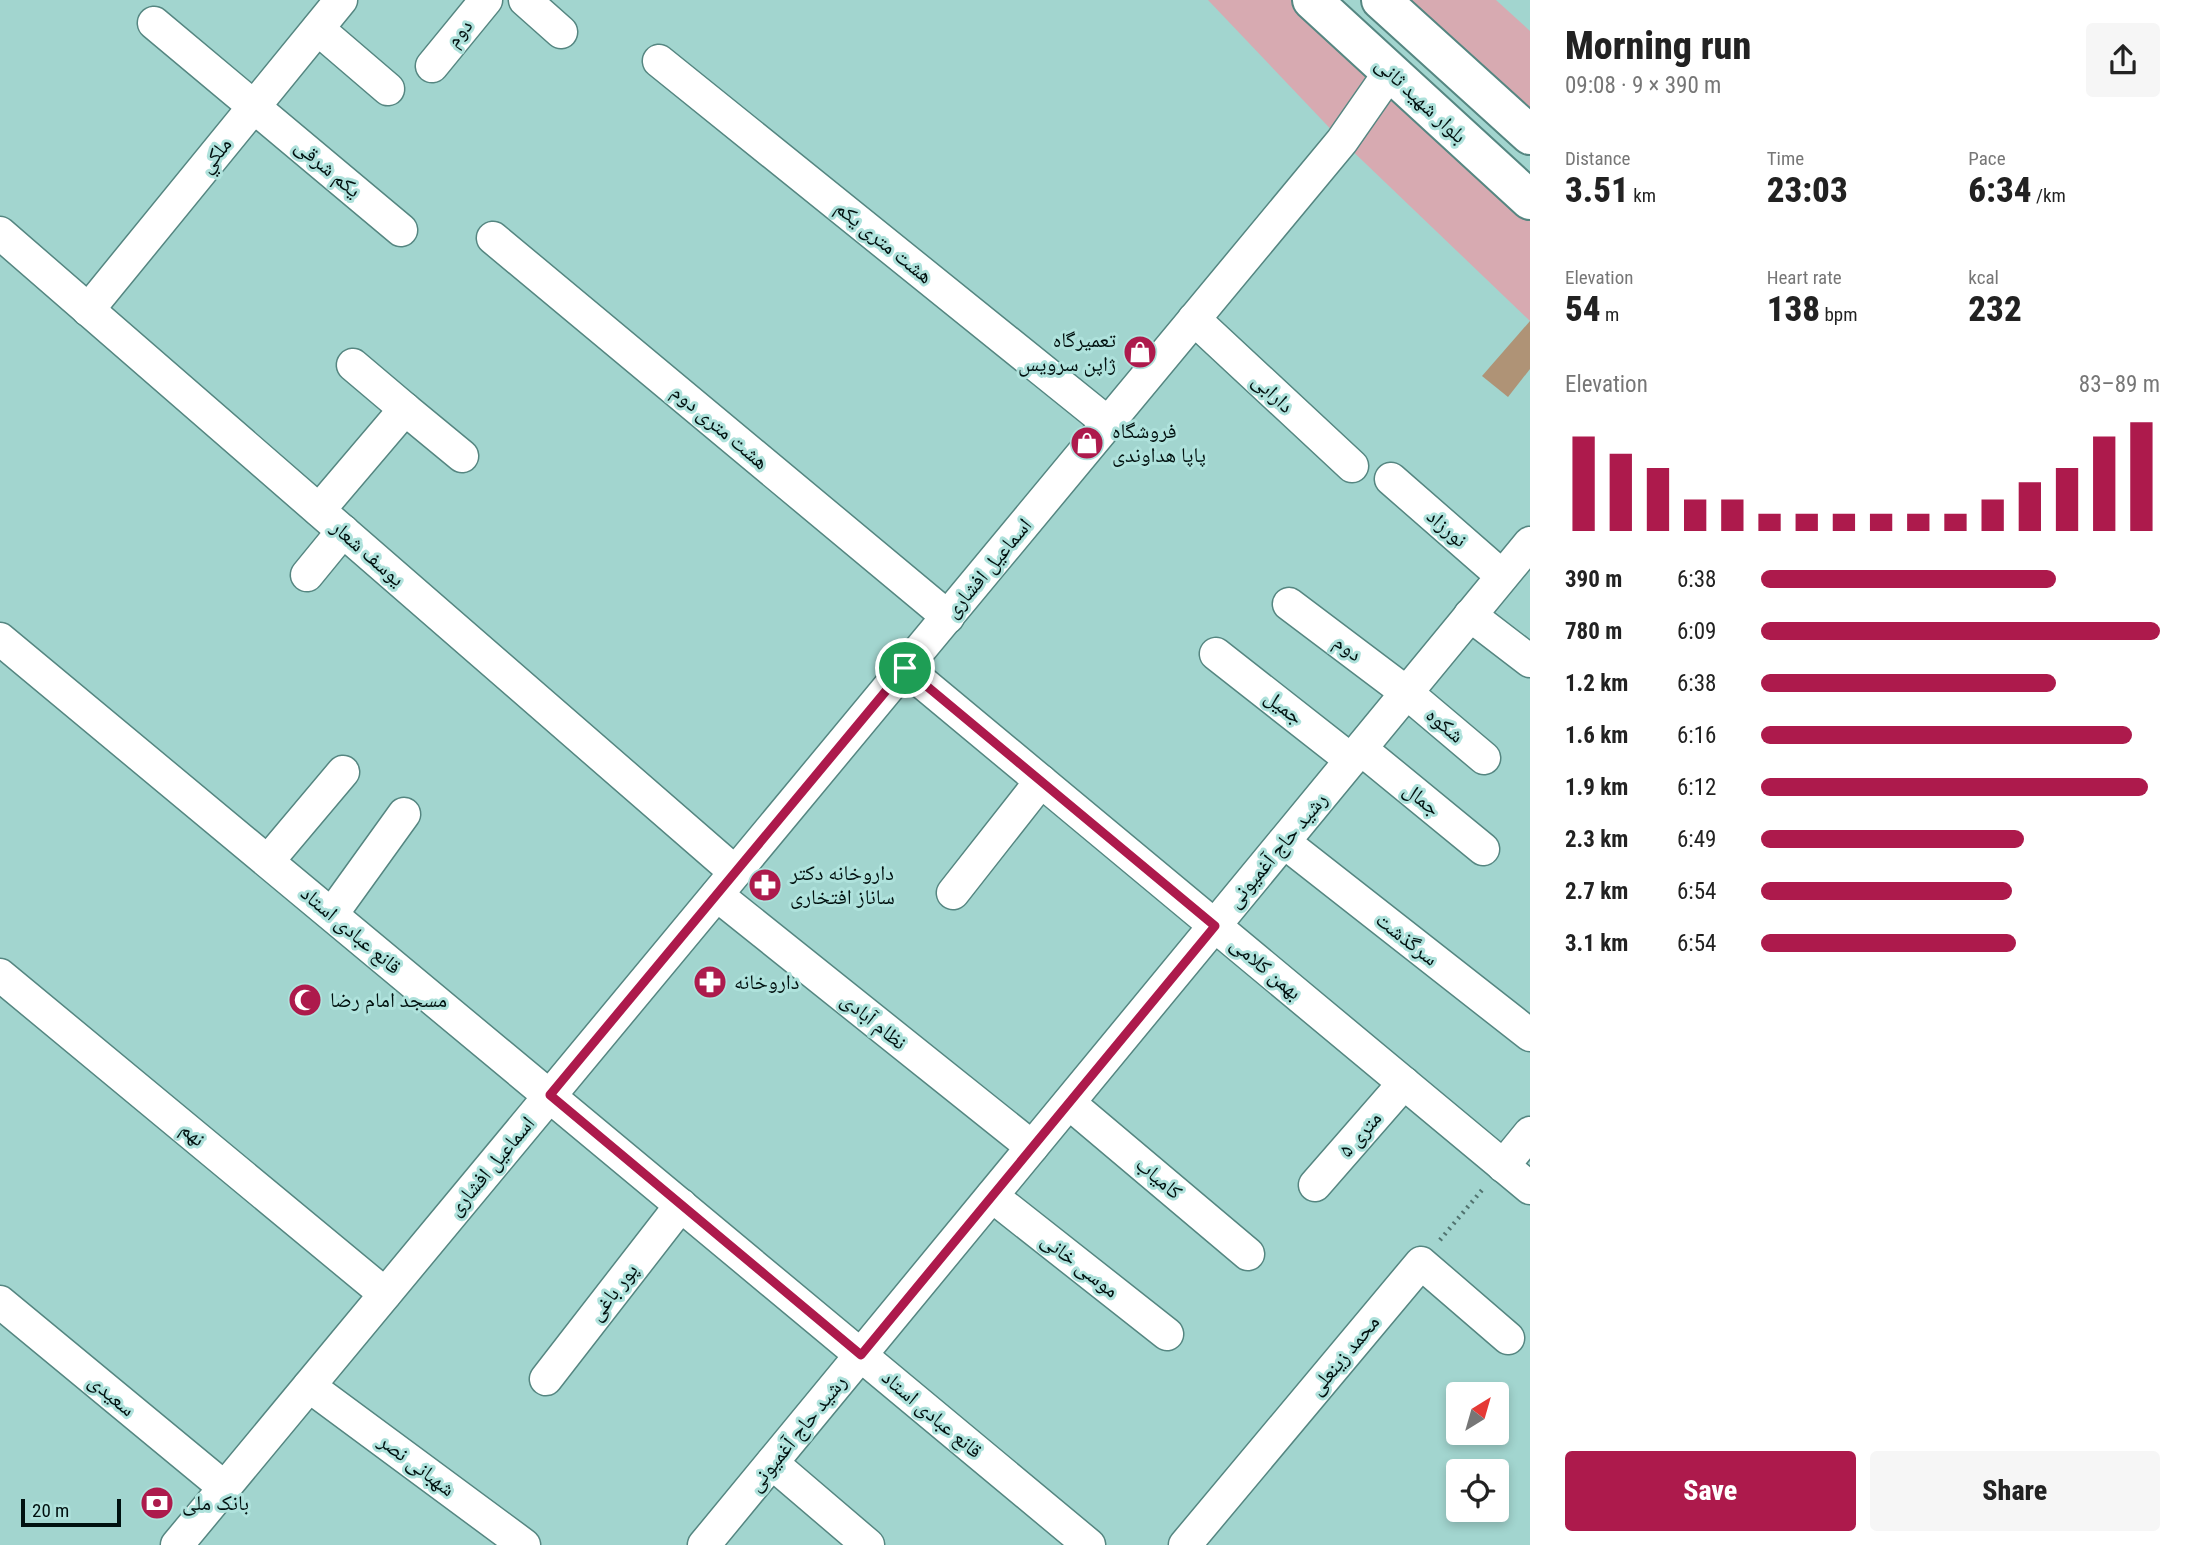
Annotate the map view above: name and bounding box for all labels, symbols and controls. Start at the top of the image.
street label: دوم [441,14,479,53]
button: share [2086,23,2160,97]
text: Morning run [1565,24,1751,68]
street label: بلوار شهید ثانی [1370,52,1471,149]
text: 09:08 · 9 × 390 m [1565,72,1721,99]
street label: ملکي [193,132,240,180]
street label: یکم شرقی [289,134,366,204]
text: Distance [1565,147,1630,170]
text: Time [1767,147,1804,170]
text: Pace [1968,147,2006,170]
text: 3.51 [1565,170,1629,211]
text: 23:03 [1767,170,1848,211]
text: 6:34 [1968,170,2032,211]
text: km [1629,184,1656,207]
text: /km [2032,184,2066,207]
street label: هشت متری یکم [829,196,937,290]
text: Elevation [1565,266,1633,289]
text: Heart rate [1767,266,1842,289]
text: kcal [1968,266,1999,289]
text: 54 [1565,289,1601,330]
text: 138 [1767,289,1820,330]
text: 232 [1968,289,2022,330]
text: m [1601,303,1619,326]
text: bpm [1820,303,1857,326]
place label: تعمیرگاه ژاپن سرویس [1018,328,1116,377]
shop icon: تعمیرگاه ژاپن سرویس [1121,333,1159,371]
street label: دارابی [1247,368,1298,419]
text: Elevation [1565,371,1648,398]
text: 83–89 m [2079,371,2160,398]
street label: هشت متری دوم [666,380,773,476]
place label: فروشگاه پاپا هداوندی [1112,419,1206,467]
shop icon: فروشگاه پاپا هداوندی [1068,424,1106,462]
street label: نورزاد [1422,504,1472,552]
street label: اسماعیل افشاری [939,513,1037,623]
street label: یوسف شعار [326,514,409,591]
text: 390 m [1565,566,1622,593]
text: 6:38 [1677,566,1716,593]
text: 780 m [1565,618,1622,645]
text: 6:09 [1677,618,1716,645]
street label: دوم [1328,630,1367,668]
pin [875,638,935,698]
icon: arrive [886,649,924,687]
text: 1.2 km [1565,670,1628,697]
text: 6:38 [1677,670,1716,697]
street label: جمیل [1259,685,1308,730]
street label: شکوه [1421,702,1469,748]
text: 1.6 km [1565,722,1628,749]
text: 6:16 [1677,722,1716,749]
text: 1.9 km [1565,774,1628,801]
text: 6:12 [1677,774,1716,801]
street label: جمال [1399,777,1445,821]
street label: رشید حاج آغمیونی [1222,788,1333,913]
text: 2.3 km [1565,826,1628,853]
text: 6:49 [1677,826,1716,853]
place label: داروخانه دكتر ساناز افتخارى [789,861,895,909]
pharmacy icon: داروخانه دكتر ساناز افتخارى [746,866,784,904]
text: 2.7 km [1565,878,1628,905]
text: 6:54 [1677,878,1716,905]
street label: قانع عبادی استاد [295,881,406,980]
street label: سرگذشت [1371,907,1443,971]
text: 3.1 km [1565,930,1628,957]
text: 6:54 [1677,930,1716,957]
street label: بهمن کلامی [1225,931,1306,1005]
pharmacy icon: داروخانه [691,963,729,1001]
place label: داروخانه [734,970,800,994]
mosque icon: مسجد امام رضا [286,981,324,1019]
street label: نظام آبادی [835,987,912,1056]
place label: مسجد امام رضا [330,988,447,1014]
street label: ۵ متری [1334,1106,1386,1162]
street label: اسماعیل افشاری [442,1111,540,1221]
street label: نهم [174,1117,210,1153]
street label: کامیاب [1131,1152,1187,1204]
street label: موسی خانی [1036,1227,1123,1303]
street label: پور باغی [583,1259,644,1326]
street label: محمد زینعلی [1304,1310,1385,1400]
street label: قانع عبادی استاد [876,1365,987,1464]
street label: سعیدی [84,1369,140,1421]
street label: رشید حاج آغمیونی [743,1370,852,1497]
north arrow [1446,1382,1508,1446]
map controls [1446,1382,1509,1522]
street label: شهبانی نصر [373,1428,460,1502]
button: Save [1565,1451,1856,1531]
button: Share [1870,1451,2160,1531]
button: locate [1446,1459,1509,1522]
bank icon: بانک ملی [138,1484,176,1522]
place label: بانک ملی [182,1491,249,1516]
scale bar [21,1496,121,1528]
text: 20 m [32,1499,69,1522]

